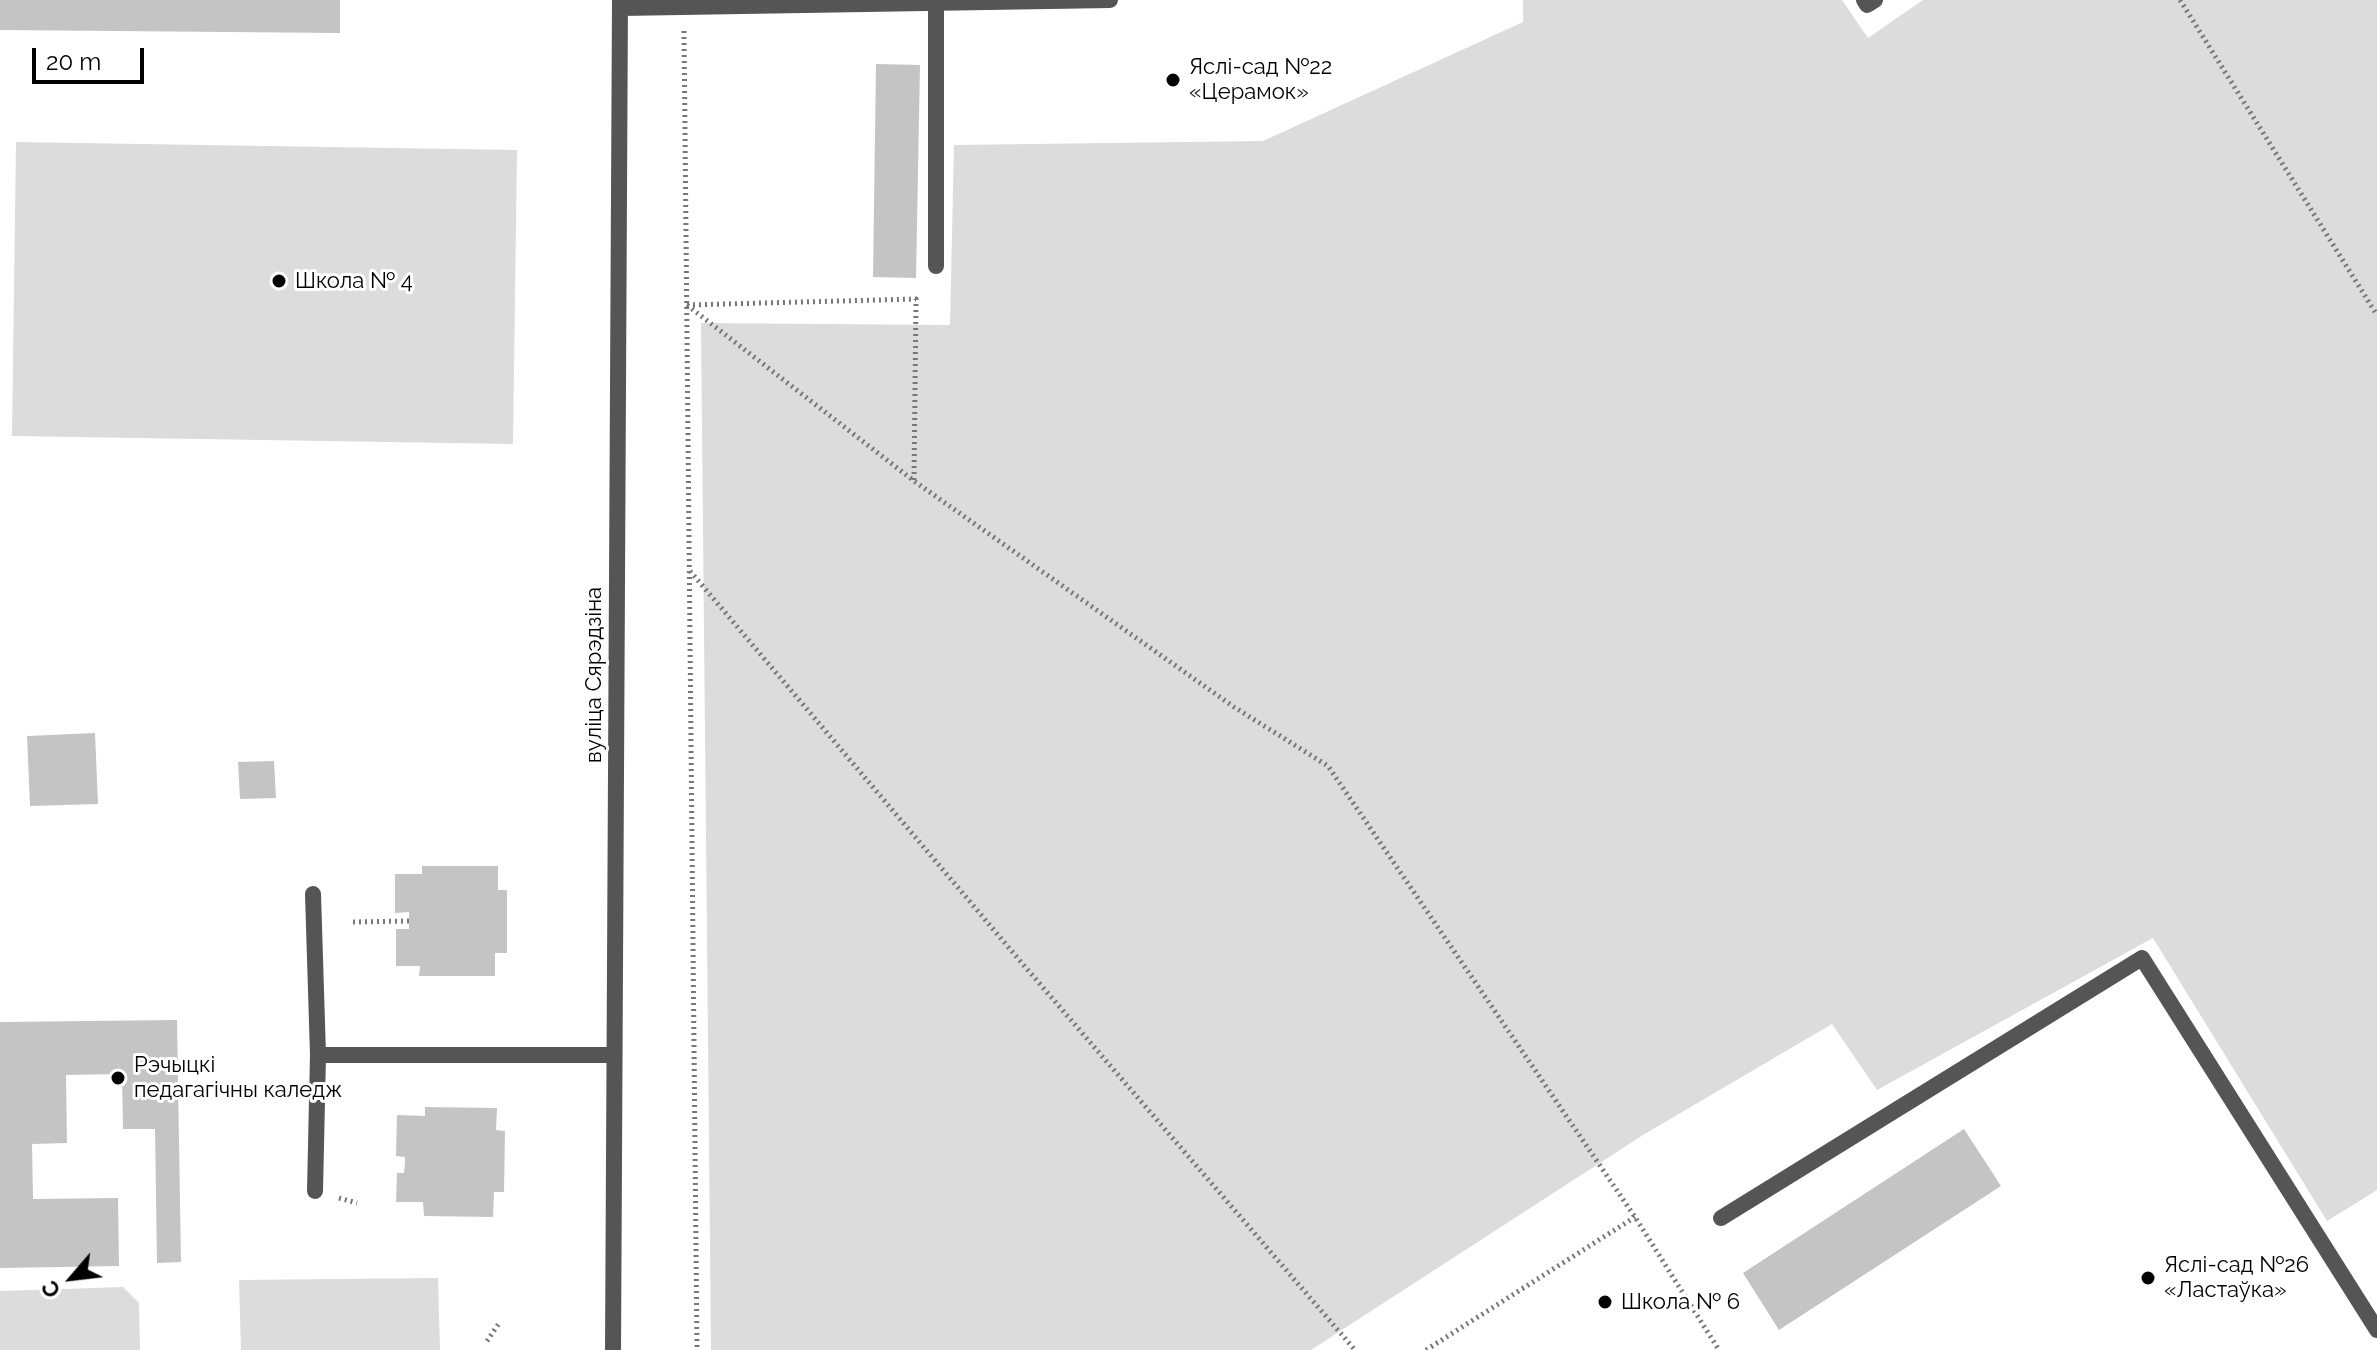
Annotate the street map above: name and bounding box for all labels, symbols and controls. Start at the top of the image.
scale bar [36,32,148,82]
text: 20 m [46,47,101,76]
place label: Яслі-сад №22 «Церамок» [1189,54,1332,106]
marker: Яслі-сад №22 «Церамок» [1164,71,1182,89]
place label: Школа № 4 [295,268,413,294]
marker: Школа № 4 [270,272,288,290]
street label: вуліца Сярэдзіна [581,587,607,763]
place label: Рэчыцкі педагагічны каледж [134,1052,342,1104]
marker: Рэчыцкі педагагічны каледж [109,1069,127,1087]
north arrow [32,1238,112,1318]
place label: Яслі-сад №26 «Ластаўка» [2164,1252,2309,1304]
marker: Яслі-сад №26 «Ластаўка» [2139,1269,2157,1287]
text: С [36,1277,66,1302]
place label: Школа № 6 [1621,1289,1740,1315]
marker: Школа № 6 [1596,1293,1614,1311]

